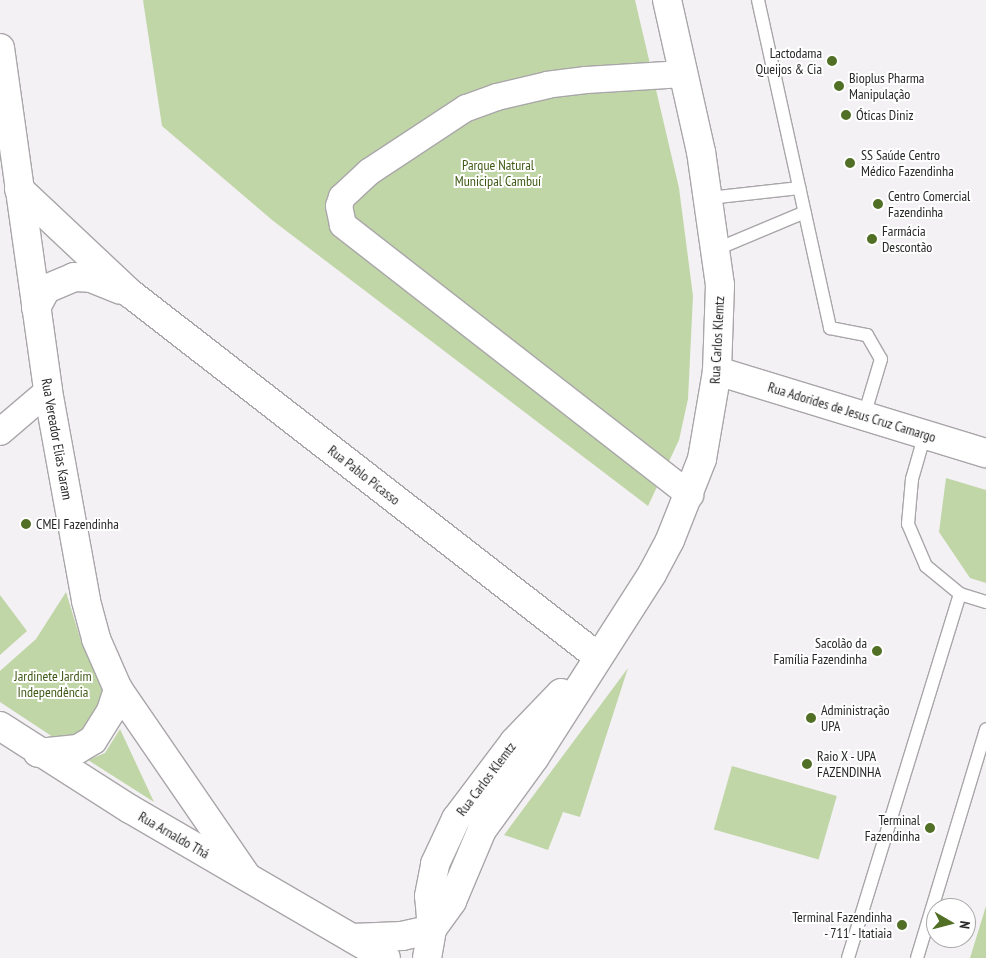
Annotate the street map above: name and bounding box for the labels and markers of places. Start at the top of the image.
place label: Lactodama Queijos & Cia [755,45,822,78]
marker: Lactodama Queijos & Cia [826,55,838,67]
place label: Bioplus Pharma Manipulação [849,70,924,102]
marker: Bioplus Pharma Manipulação [833,80,845,92]
place label: Óticas Diniz [856,107,913,123]
marker: Óticas Diniz [840,109,852,121]
place label: SS Saúde Centro Médico Fazendinha [861,147,954,180]
marker: SS Saúde Centro Médico Fazendinha [843,156,857,170]
place label: Centro Comercial Fazendinha [888,188,970,220]
marker: Centro Comercial Fazendinha [872,198,884,210]
place label: Farmácia Descontão [882,223,932,256]
marker: Farmácia Descontão [866,233,878,245]
place label: CMEI Fazendinha [36,516,119,532]
marker: CMEI Fazendinha [20,518,32,530]
place label: Sacolão da Família Fazendinha [773,635,867,668]
marker: Sacolão da Família Fazendinha [871,645,883,657]
place label: Administração UPA [821,702,890,734]
marker: Administração UPA [805,712,817,724]
place label: Raio X - UPA FAZENDINHA [817,748,881,780]
marker: Raio X - UPA FAZENDINHA [801,758,813,770]
place label: Terminal Fazendinha [865,812,920,844]
marker: Terminal Fazendinha [924,822,936,834]
place label: Terminal Fazendinha - 711 - Itatiaia [792,909,892,942]
marker: Terminal Fazendinha - 711 - Itatiaia [896,919,908,931]

